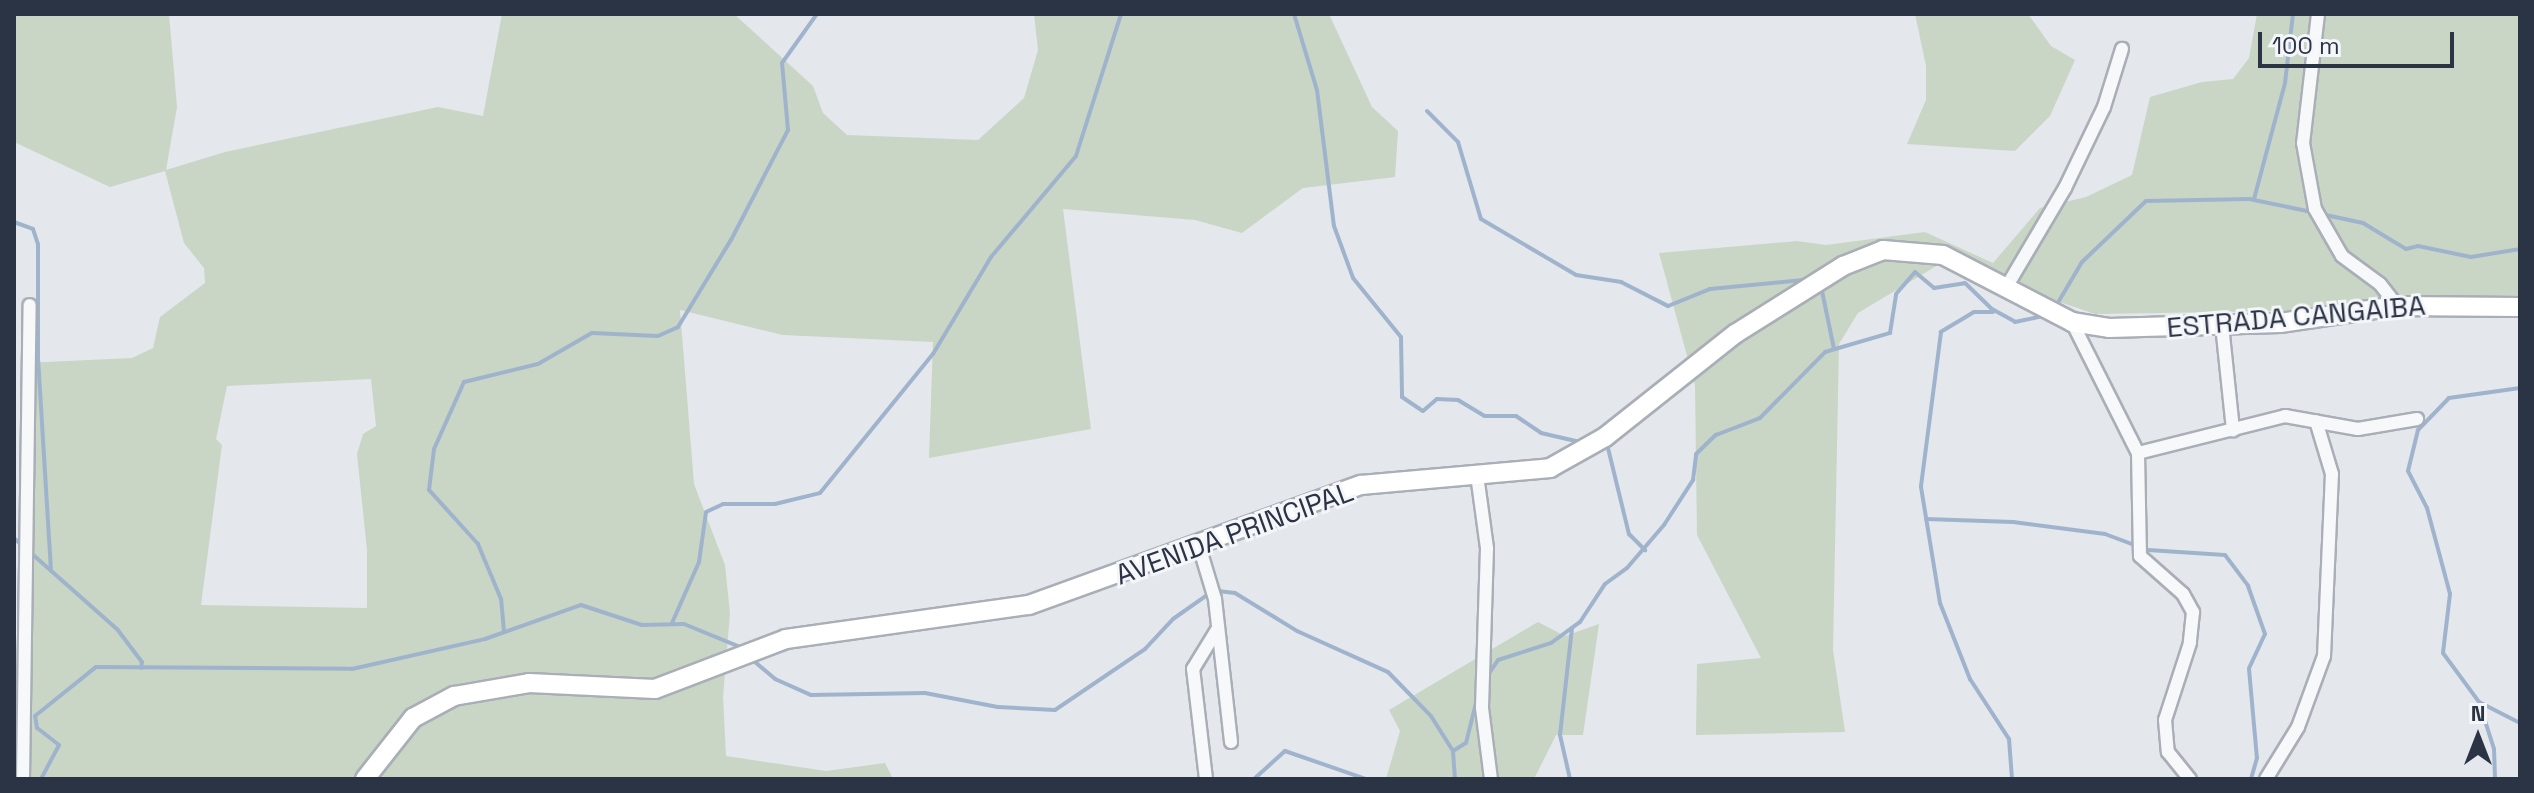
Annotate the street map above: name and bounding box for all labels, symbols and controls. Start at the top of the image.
scale bar [2262,16,2458,66]
text: 100 m [2272,30,2340,61]
street label: ESTRADA CANGAIBA [2165,288,2427,344]
street label: AVENIDA PRINCIPAL [1110,474,1358,592]
north arrow [2438,697,2518,777]
text: N [2471,699,2485,727]

